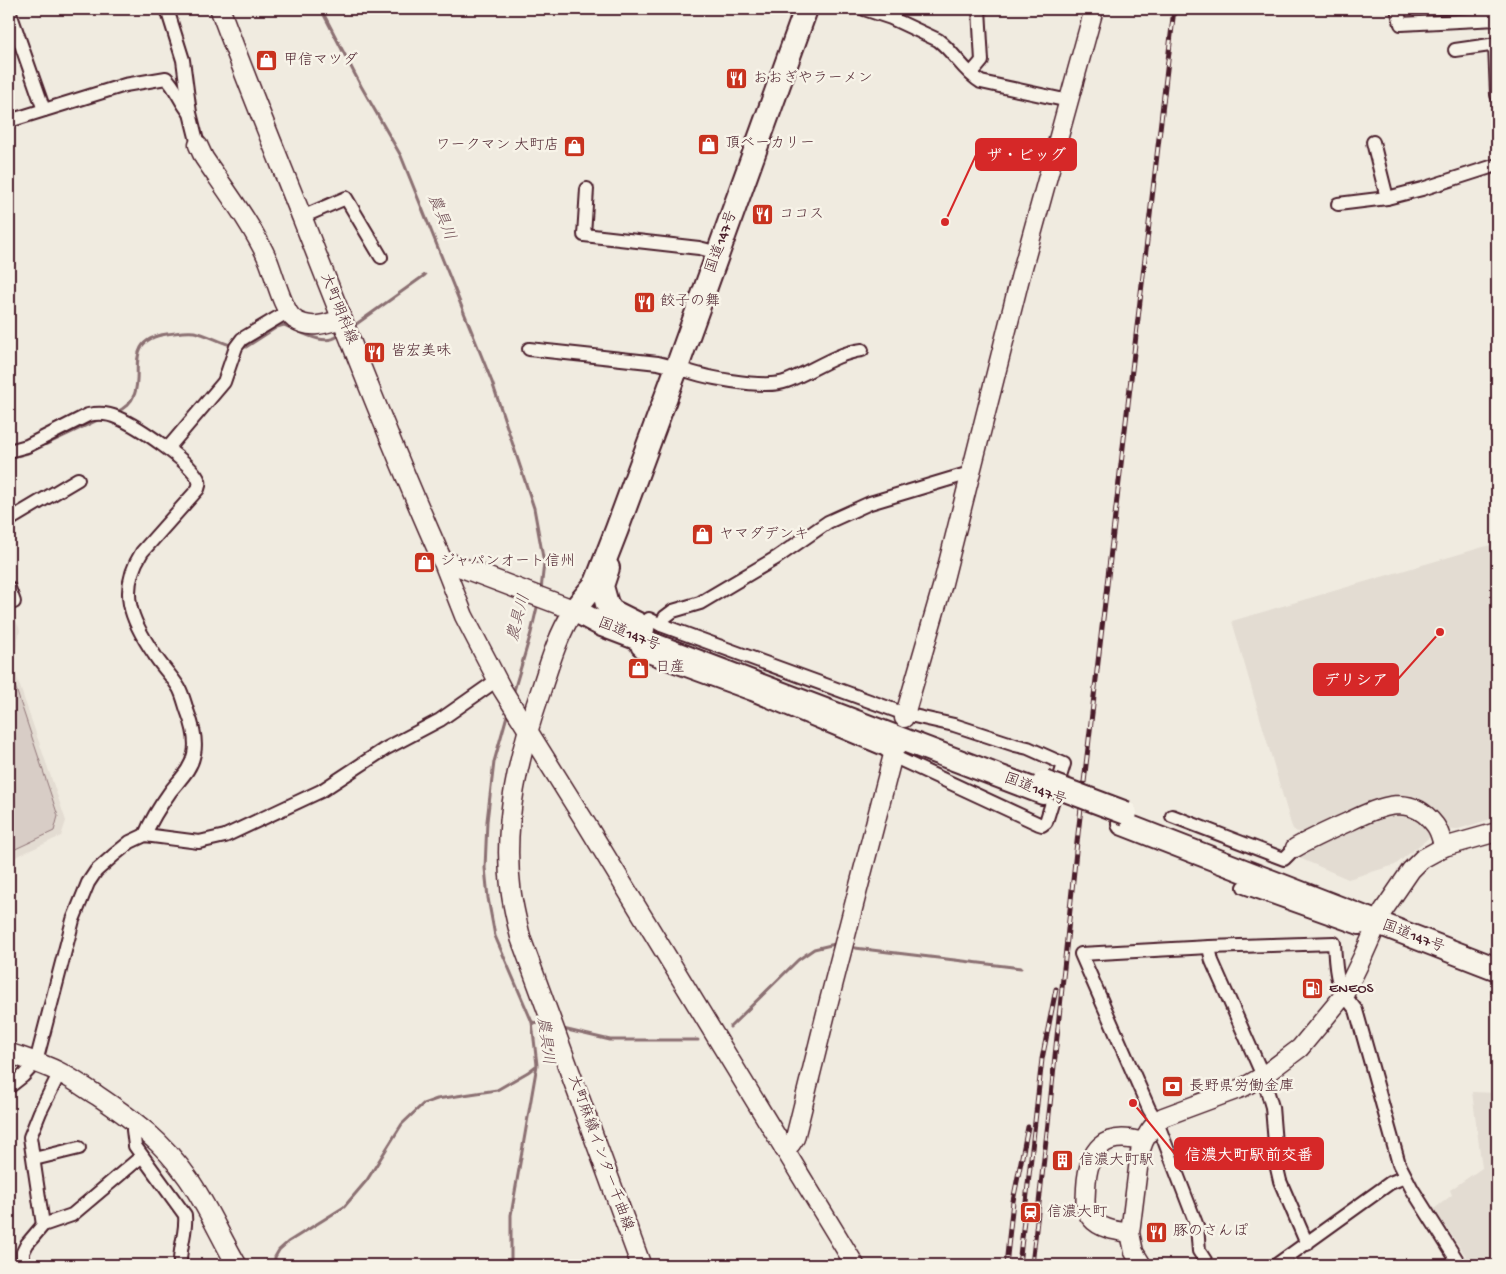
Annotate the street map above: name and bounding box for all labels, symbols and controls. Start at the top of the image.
shop icon: 甲信マツダ [255,49,279,73]
place label: 甲信マツダ [283,51,358,70]
restaurant icon: おおぎやラーメン [725,67,749,91]
place label: おおぎやラーメン [753,70,873,88]
shop icon: 頂ベーカリー [697,132,721,156]
shop icon: ワークマン 大町店 [563,134,587,158]
place label: 頂ベーカリー [725,135,815,153]
place label: ワークマン 大町店 [435,136,559,155]
callout: ザ・ビッグ [976,139,1076,170]
text: ザ・ビッグ [986,146,1066,167]
water label: 農具川 [422,191,460,244]
restaurant icon: ココス [751,203,775,227]
place label: ココス [779,206,824,224]
street label: 国道147号 [702,208,742,276]
street label: 大町明科線 [316,270,361,347]
restaurant icon: 餃子の舞 [632,290,656,314]
place label: 餃子の舞 [660,292,720,311]
restaurant icon: 皆宏美味 [363,340,387,364]
place label: 皆宏美味 [391,342,451,361]
shop icon: ヤマダデンキ [691,523,715,547]
place label: ヤマダデンキ [719,525,809,544]
shop icon: ジャパンオート信州 [412,550,436,574]
place label: ジャパンオート信州 [440,553,575,571]
water label: 農具川 [503,592,535,644]
street label: 国道147号 [595,614,663,656]
shop icon: 日産 [627,656,651,680]
place label: 日産 [655,658,685,677]
callout: デリシア [1314,664,1398,695]
text: デリシア [1324,672,1388,692]
street label: 国道147号 [1001,770,1069,810]
street label: 国道147号 [1379,917,1447,957]
fuel station icon: ENEOS [1301,977,1325,1001]
place label: ENEOS [1329,980,1374,998]
water label: 農具川 [532,1016,558,1066]
street label: 大町麻績インター千曲線 [563,1072,638,1233]
bank icon: 長野県労働金庫 [1161,1075,1185,1099]
place label: 長野県労働金庫 [1189,1077,1294,1096]
callout: 信濃大町駅前交番 [1175,1138,1323,1169]
text: 信濃大町駅前交番 [1185,1146,1313,1167]
building icon: 信濃大町駅 [1051,1149,1075,1173]
place label: 信濃大町駅 [1079,1151,1154,1170]
station icon: 信濃大町 [1019,1201,1043,1225]
place label: 信濃大町 [1047,1203,1108,1222]
restaurant icon: 豚のさんぽ [1145,1220,1169,1244]
place label: 豚のさんぽ [1173,1223,1248,1241]

